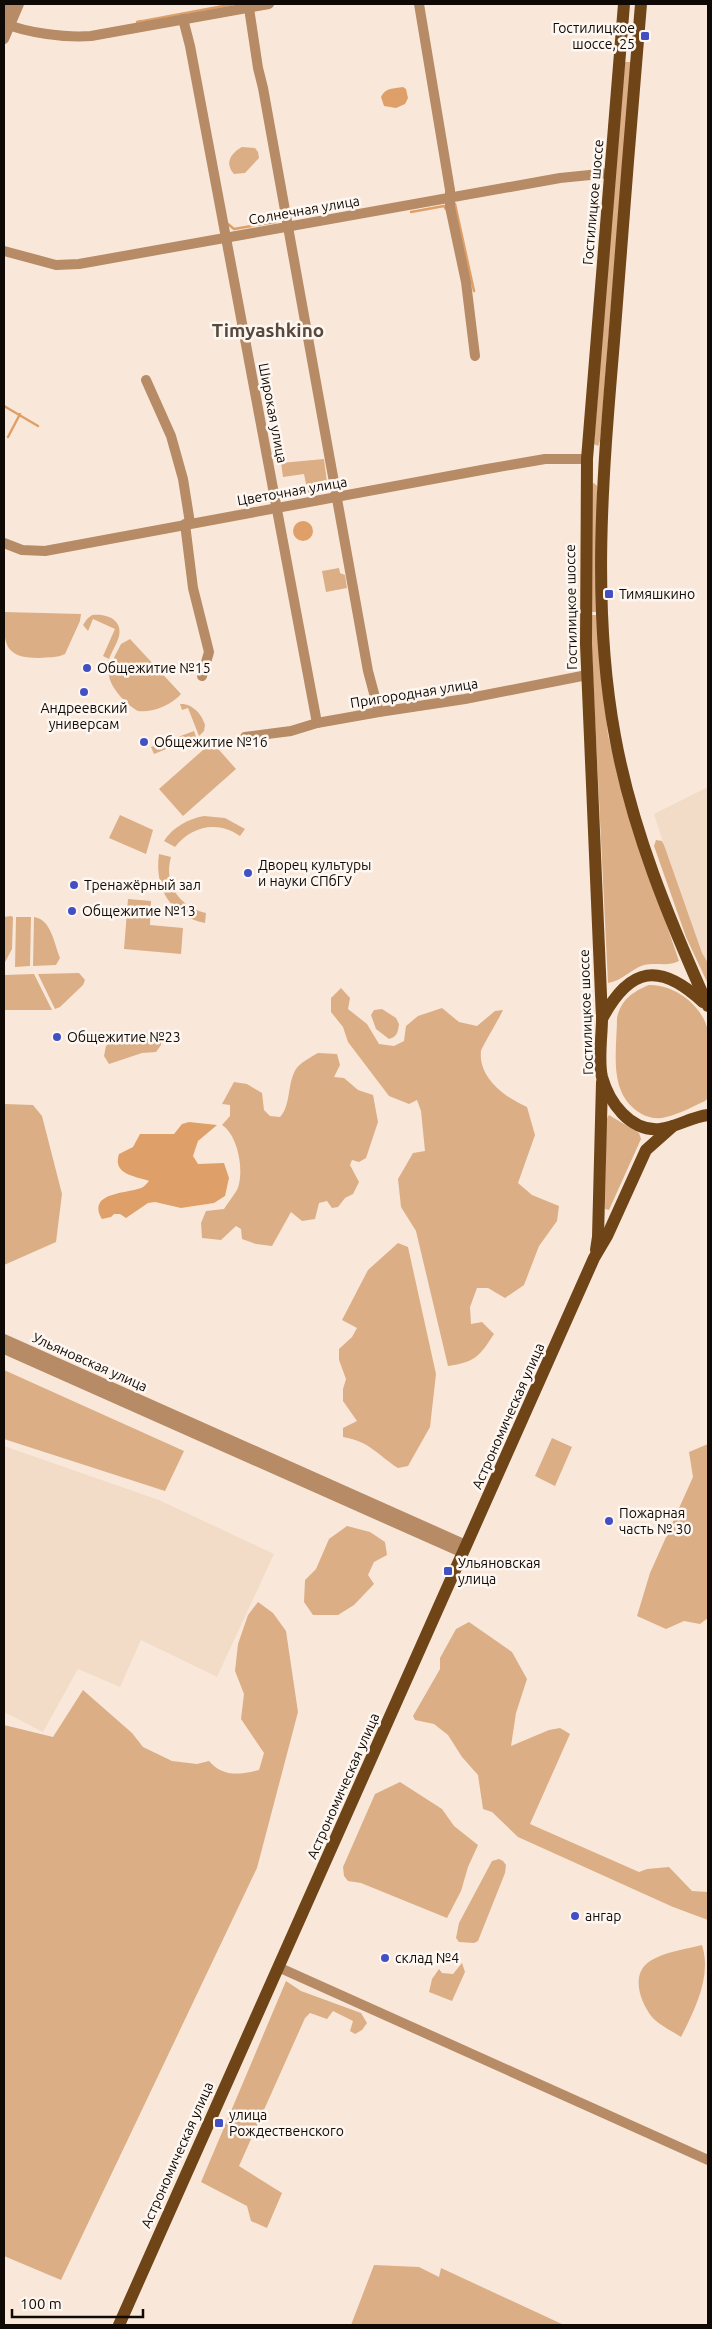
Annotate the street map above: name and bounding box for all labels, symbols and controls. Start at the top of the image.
place label: Гостилицкое шоссе, 25 [553,20,635,52]
marker: Гостилицкое шоссе, 25 [639,30,651,42]
street label: Гостилицкое шоссе [580,139,606,265]
street label: Солнечная улица [247,192,361,228]
district label: Timyashkino [212,319,324,341]
street label: Широкая улица [255,362,291,464]
street label: Цветочная улица [236,473,348,509]
street label: Гостилицкое шоссе [562,544,580,670]
place label: Тимяшкино [619,586,695,602]
marker: Тимяшкино [603,588,615,600]
place label: Общежитие №15 [97,660,211,676]
marker: Общежитие №15 [81,662,93,674]
street label: Пригородная улица [349,675,479,711]
marker: Андреевский универсам [78,686,90,698]
place label: Андреевский универсам [40,700,128,732]
place label: Общежитие №16 [154,734,268,750]
marker: Общежитие №16 [138,736,150,748]
place label: Дворец культуры и науки СПбГУ [258,857,372,889]
marker: Дворец культуры и науки СПбГУ [242,867,254,879]
place label: Тренажёрный зал [84,877,201,893]
marker: Тренажёрный зал [68,879,80,891]
place label: Общежитие №13 [82,903,196,919]
marker: Общежитие №13 [66,905,78,917]
street label: Гостилицкое шоссе [576,949,596,1075]
place label: Общежитие №23 [67,1029,181,1045]
marker: Общежитие №23 [51,1031,63,1043]
street label: Ульяновская улица [30,1329,150,1395]
street label: Астрономическая улица [469,1340,547,1492]
place label: Пожарная часть № 30 [619,1505,691,1537]
marker: Пожарная часть № 30 [603,1515,615,1527]
place label: Ульяновская улица [458,1555,541,1587]
marker: Ульяновская улица [442,1565,454,1577]
street label: Астрономическая улица [304,1710,382,1862]
place label: ангар [585,1908,621,1924]
marker: ангар [569,1910,581,1922]
place label: склад №4 [395,1950,459,1966]
marker: склад №4 [379,1952,391,1964]
street label: Астрономическая улица [138,2079,216,2231]
place label: улица Рождественского [229,2107,344,2139]
marker: улица Рождественского [213,2117,225,2129]
scale bar [12,2286,144,2318]
text: 100 m [20,2295,62,2312]

